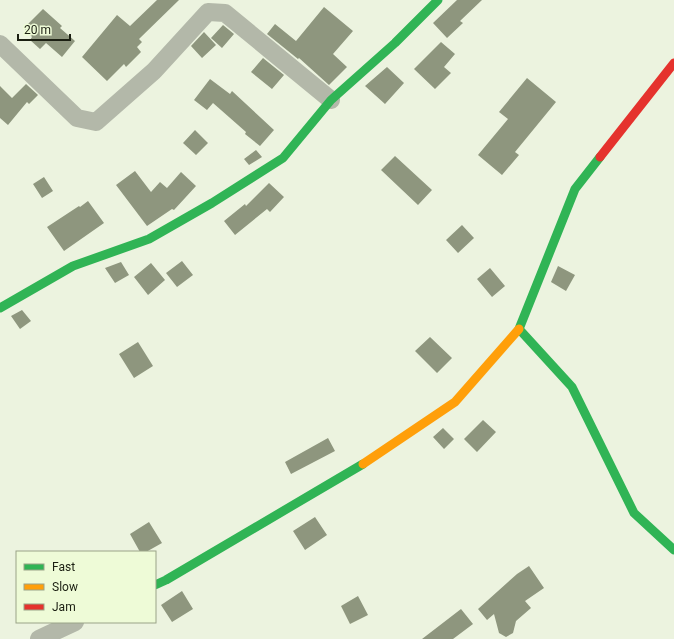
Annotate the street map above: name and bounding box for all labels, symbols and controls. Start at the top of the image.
scale bar [18,16,70,42]
text: 20 m [24,23,51,37]
legend [16,551,156,623]
text: Fast [52,560,75,574]
text: Slow [52,580,78,594]
text: Jam [52,600,76,614]

